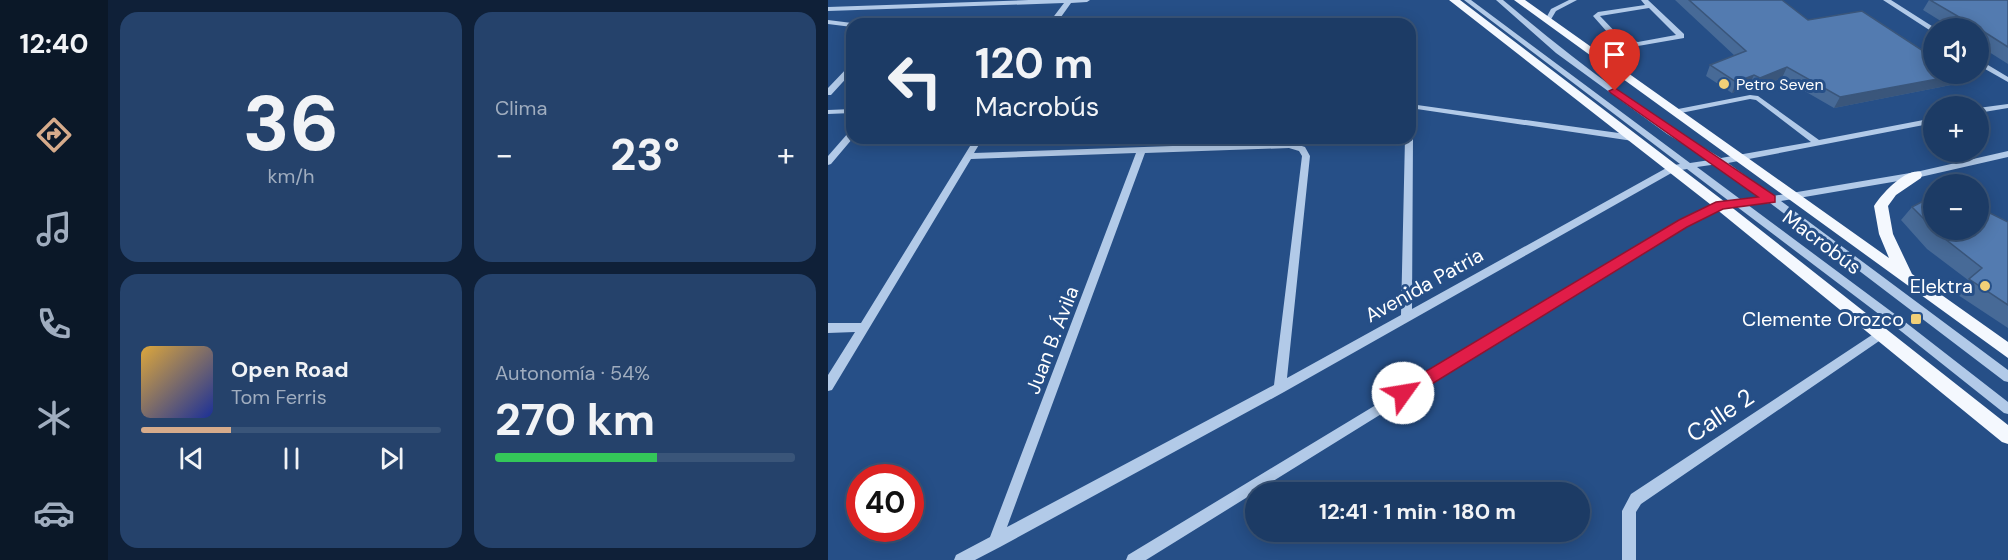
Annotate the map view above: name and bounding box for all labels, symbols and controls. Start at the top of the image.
map controls [1923,18,1989,240]
button: sound [1923,18,1989,84]
text: 12:40 [20,26,88,61]
pin [1589,29,1640,91]
text: 120 m [975,36,1093,91]
icon: arrive [1598,38,1631,71]
icon: left [876,42,954,120]
text: 36 [243,73,339,174]
place label: Petro Seven [1736,74,1824,95]
marker: Petro Seven [1717,77,1731,91]
text: Macrobús [975,89,1099,124]
text: Clima [495,95,547,121]
button: + [1923,96,1989,162]
icon: directions [33,114,75,156]
text: 23° [610,125,680,184]
text: − [495,133,513,176]
text: + [777,133,795,176]
text: km/h [267,163,315,189]
button: − [1923,174,1989,240]
street label: Macrobús [1777,204,1867,280]
icon: music [33,208,75,250]
street label: Avenida Patria [1360,242,1488,328]
place label: Elektra [1910,273,1973,299]
marker: Elektra [1978,279,1992,293]
street label: Juan B. Ávila [1020,282,1084,398]
icon: phone [33,303,75,345]
place label: Clemente Orozco [1742,306,1904,332]
marker: Clemente Orozco [1909,312,1923,326]
text: Open Road [231,355,349,384]
text: Autonomía · 54% [495,360,650,386]
position arrow [1371,361,1435,425]
street label: Calle 2 [1680,381,1760,449]
text: Tom Ferris [231,384,327,410]
text: 270 km [495,390,655,449]
icon: climate [33,397,75,439]
icon: previous [175,442,208,475]
icon: pause [275,442,308,475]
icon: next [375,442,408,475]
speed limit sign: 40 [846,464,924,542]
icon: car [33,492,75,534]
text: 12:41 · 1 min · 180 m [1319,497,1516,526]

